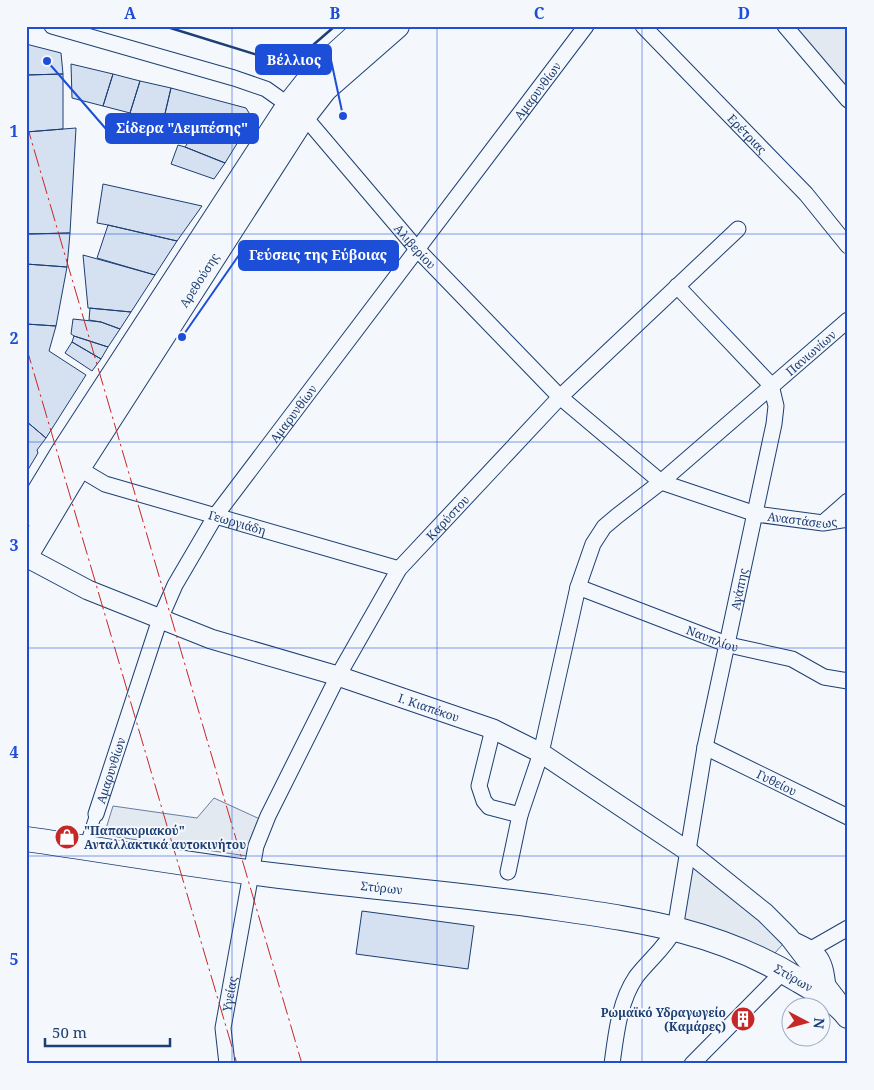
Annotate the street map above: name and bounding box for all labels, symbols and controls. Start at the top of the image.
text: A [124,2,137,24]
text: B [330,2,341,24]
text: C [534,2,545,24]
text: D [738,2,750,24]
callout: Βέλλιος [256,45,331,74]
text: Βέλλιος [267,50,321,69]
street label: Αμαρυνθίων [510,58,565,123]
street label: Ερέτριας [724,110,771,158]
callout: Σίδερα "Λεμπέσης" [106,114,258,143]
text: Σίδερα "Λεμπέσης" [116,118,248,137]
text: 1 [9,120,19,142]
street label: Αλιβερίου [391,220,440,272]
callout: Γεύσεις της Εύβοιας [239,241,398,270]
text: Γεύσεις της Εύβοιας [249,245,387,264]
street label: Αρεθούσης [175,249,223,310]
street label: Πανιωνίων [782,326,839,379]
text: 2 [9,327,19,349]
street label: Αμαρυνθίων [265,381,320,446]
street label: Καρύστου [422,491,473,544]
street label: Γεωργιάδη [206,506,268,539]
street label: Αναστάσεως [767,507,838,532]
text: 3 [9,534,19,556]
street label: Αγάπης [726,566,752,612]
street label: Ναυπλίου [684,621,740,655]
street label: Ι. Κιαπέκου [396,689,462,725]
street label: Αμαρυνθίων [92,735,129,805]
text: 4 [9,741,19,763]
street label: Γυθείου [754,765,800,799]
place label: "Παπακυριακού" Ανταλλακτικά αυτοκινήτου [84,822,246,853]
shop icon: "Παπακυριακού" Ανταλλακτικά αυτοκινήτου [54,824,80,850]
street label: Στύρων [360,877,404,898]
text: 5 [9,948,19,970]
street label: Στύρων [771,959,816,995]
street label: Υγείας [217,974,241,1014]
north arrow [782,998,832,1048]
place label: Ρωμαϊκό Υδραγωγείο (Καμάρες) [601,1004,726,1035]
building icon: Ρωμαϊκό Υδραγωγείο (Καμάρες) [730,1006,756,1032]
scale bar [45,1015,170,1047]
text: N [809,1017,829,1030]
text: 50 m [52,1022,87,1042]

